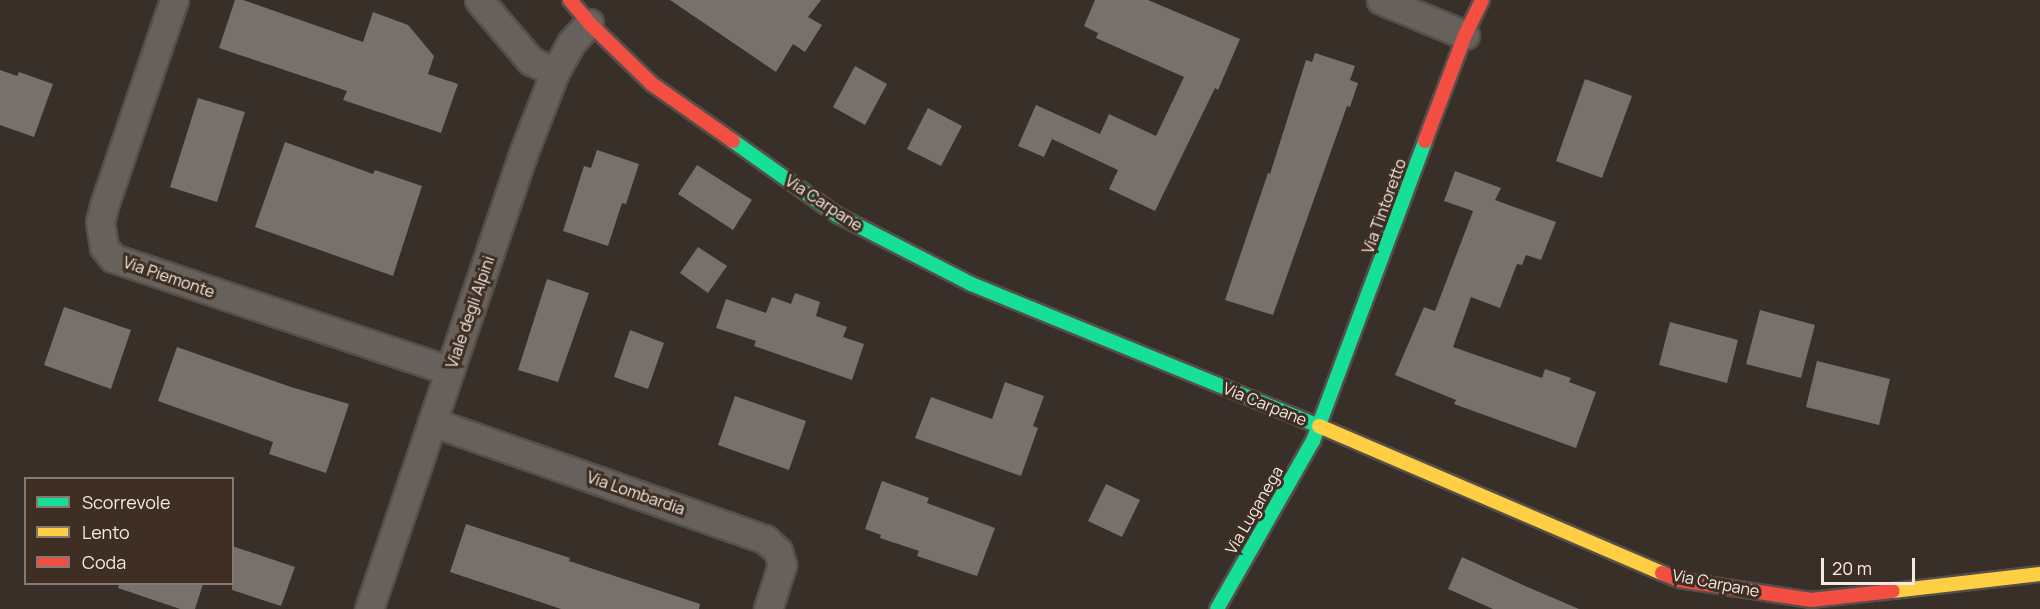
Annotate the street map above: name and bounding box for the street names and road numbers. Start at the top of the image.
street label: Via Tintoretto [1358,156,1410,256]
street label: Via Carpane [782,171,866,235]
street label: Via Piemonte [121,252,217,302]
street label: Viale degli Alpini [442,253,498,371]
street label: Via Carpane [1220,379,1310,429]
street label: Via Luganega [1221,463,1287,557]
street label: Via Lombardia [584,467,688,519]
street label: Via Carpane [1671,565,1761,601]

